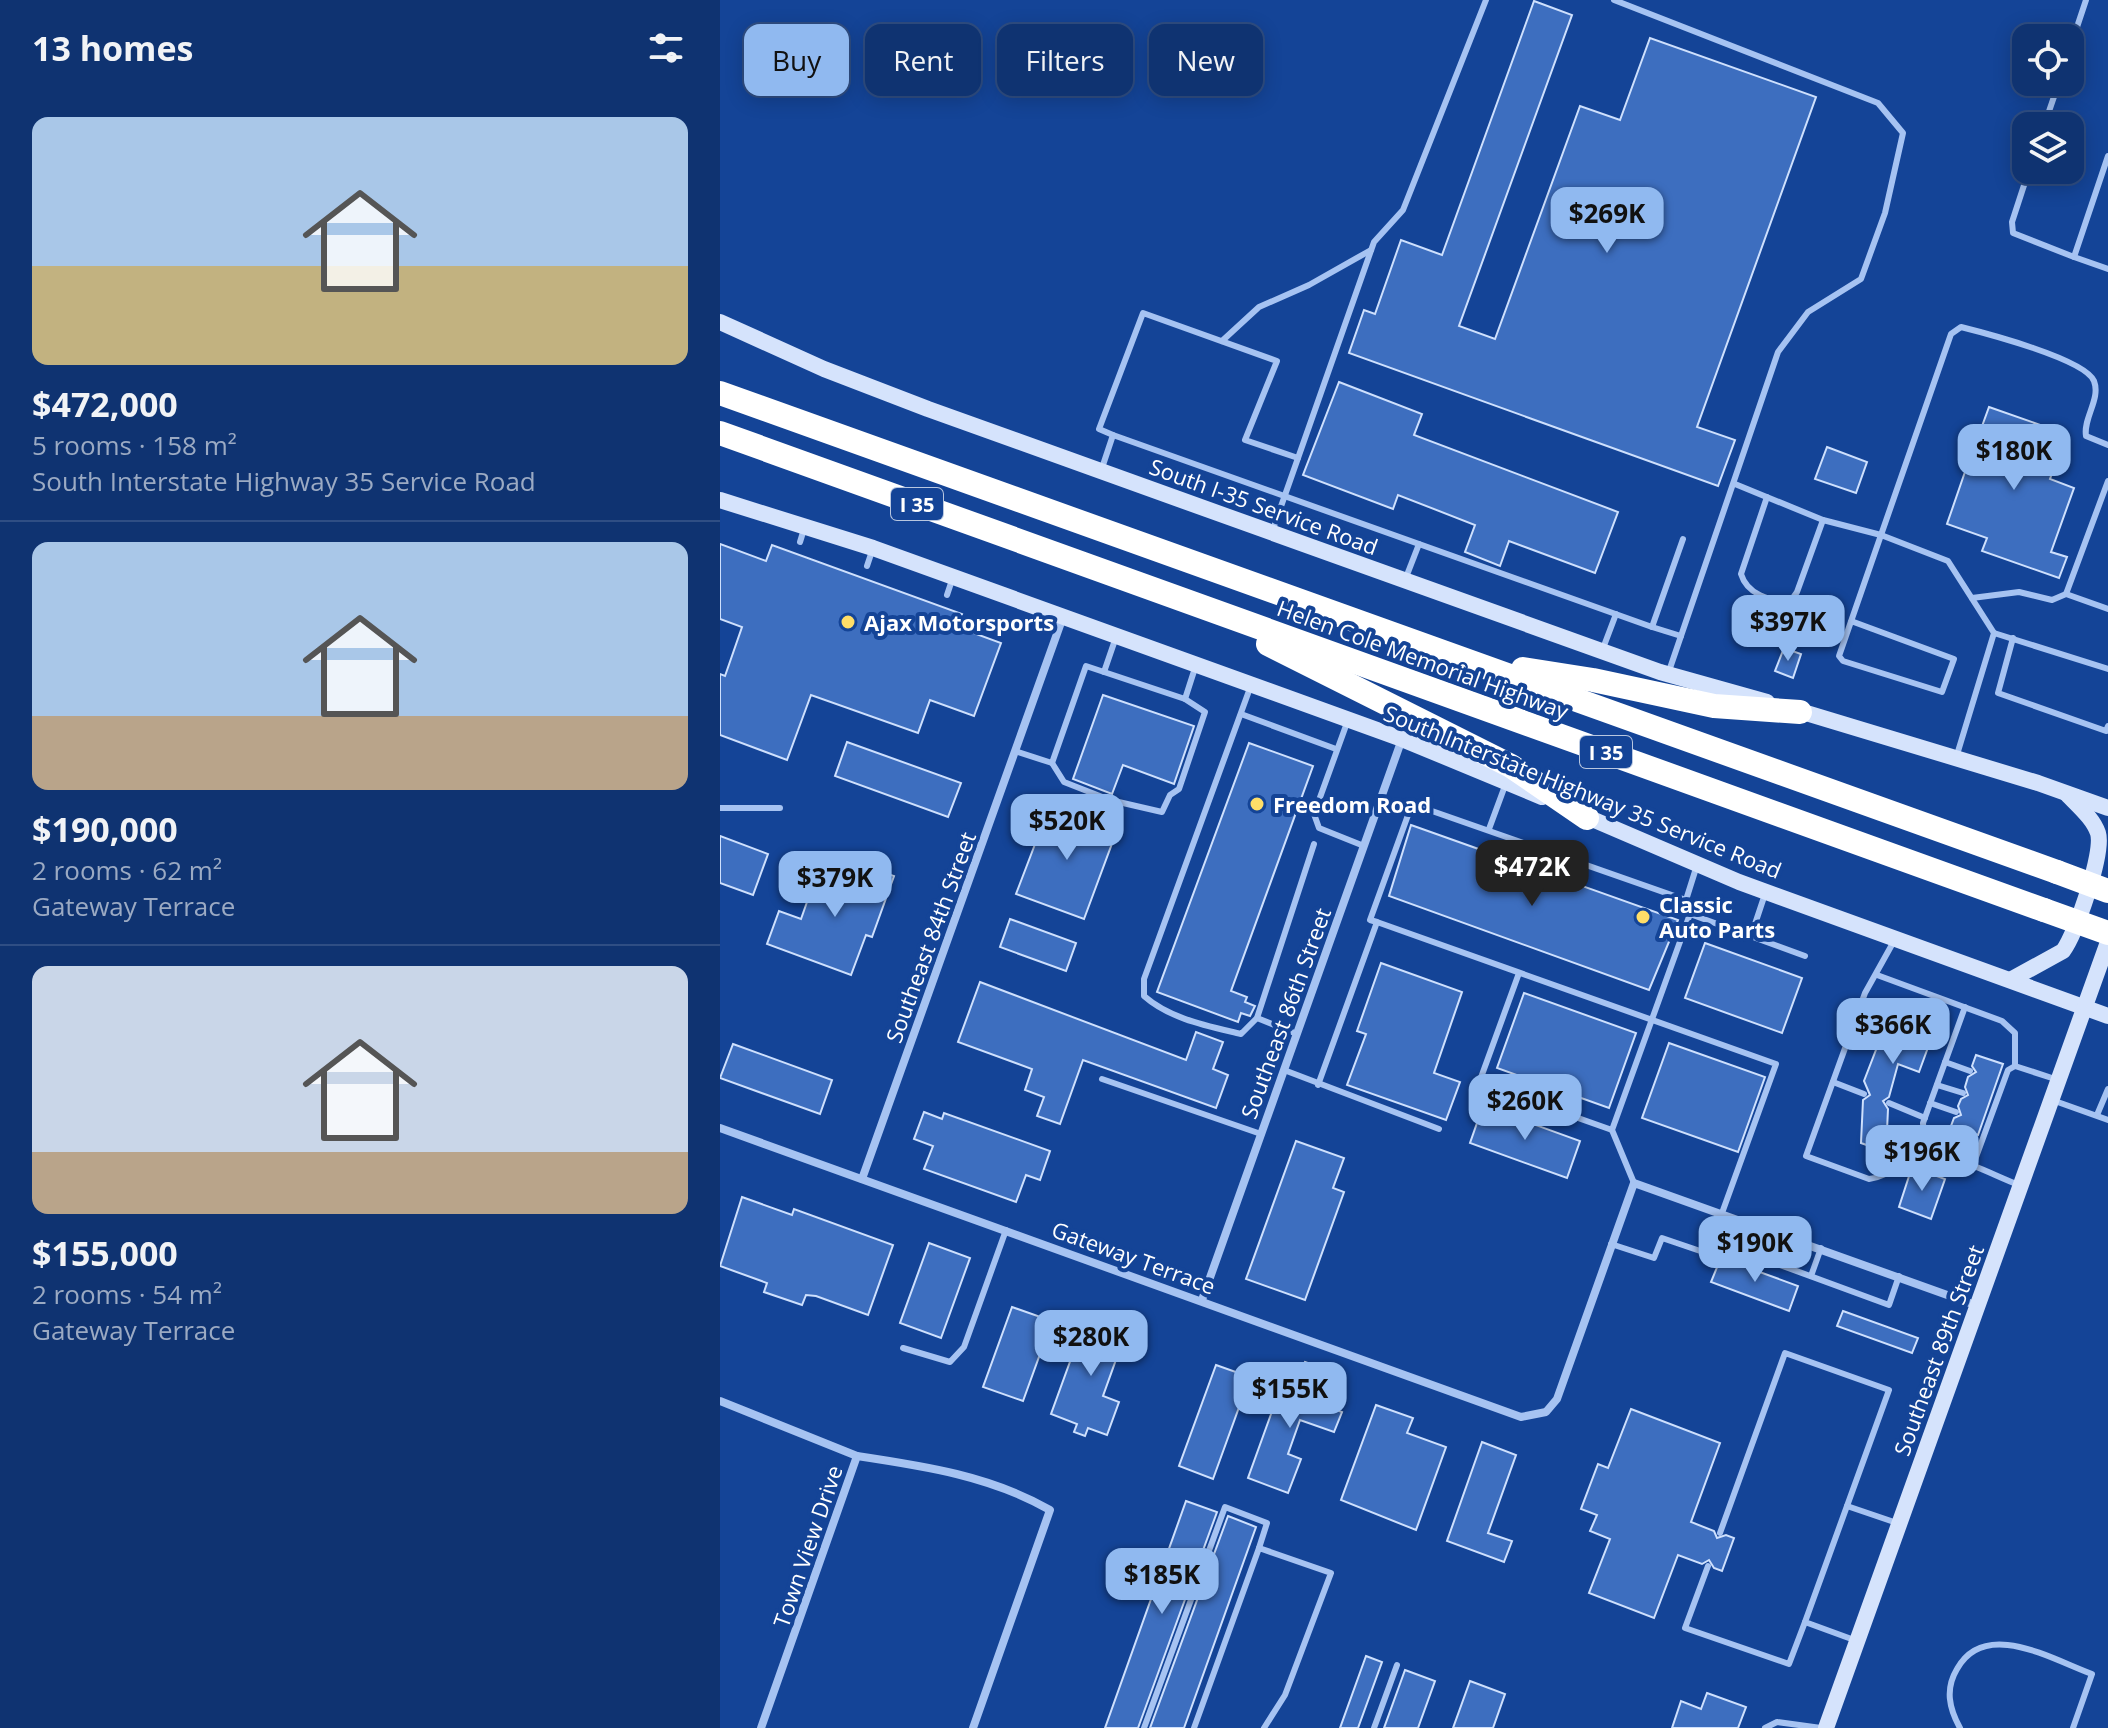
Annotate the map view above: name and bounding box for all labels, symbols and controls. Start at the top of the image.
chip: Buy [744,24,849,96]
chip: Rent [865,24,981,96]
chip: Filters [997,24,1133,96]
chip: New [1149,24,1263,96]
map controls [2012,24,2084,184]
button: locate [2012,24,2084,96]
text: 13 homes [32,25,193,71]
icon: filters [644,26,688,70]
button: layers [2012,112,2084,184]
icon: home [288,169,432,313]
pin: $269K [1551,187,1663,255]
text: $269K [1569,195,1645,231]
text: $472,000 [32,381,178,427]
pin: $180K [1958,424,2070,492]
text: 5 rooms · 158 m² [32,427,237,463]
text: $180K [1976,432,2052,468]
street label: South I-35 Service Road [1146,451,1382,561]
text: South Interstate Highway 35 Service Road [32,463,536,499]
road number: I 35 [891,488,943,520]
street label: Helen Cole Memorial Highway [1273,592,1574,726]
icon: home [288,594,432,738]
pin: $397K [1732,595,1844,663]
text: $397K [1750,603,1826,639]
place label: Ajax Motorsports [864,607,1054,637]
marker: Ajax Motorsports [839,613,857,631]
street label: South Interstate Highway 35 Service Road [1380,697,1786,885]
road number: I 35 [1580,736,1632,768]
place label: Freedom Road [1273,789,1431,819]
pin: $520K [1011,794,1123,862]
marker: Freedom Road [1248,795,1266,813]
text: $520K [1029,802,1105,838]
text: $190,000 [32,806,178,852]
street label: Southeast 84th Street [878,827,982,1047]
pin: $472K [1476,840,1588,908]
text: $472K [1494,848,1570,884]
pin: $379K [779,851,891,919]
text: 2 rooms · 62 m² [32,852,222,888]
text: $379K [797,859,873,895]
text: Gateway Terrace [32,888,235,924]
place label: Classic Auto Parts [1659,889,1775,944]
street label: Southeast 86th Street [1233,903,1337,1123]
marker: Classic Auto Parts [1634,908,1652,926]
pin: $366K [1837,998,1949,1066]
text: $366K [1855,1006,1931,1042]
icon: home [288,1018,432,1162]
pin: $260K [1469,1074,1581,1142]
text: $260K [1487,1082,1563,1118]
pin: $196K [1866,1125,1978,1193]
text: $196K [1884,1133,1960,1169]
street label: Gateway Terrace [1048,1213,1220,1301]
pin: $190K [1699,1216,1811,1284]
text: $190K [1717,1224,1793,1260]
text: $155,000 [32,1230,178,1276]
street label: Southeast 89th Street [1886,1240,1990,1460]
text: 2 rooms · 54 m² [32,1276,222,1312]
pin: $280K [1035,1310,1147,1378]
text: Gateway Terrace [32,1312,235,1348]
text: $280K [1053,1318,1129,1354]
pin: $155K [1234,1362,1346,1430]
text: $155K [1252,1370,1328,1406]
street label: Town View Drive [765,1461,849,1631]
pin: $185K [1106,1548,1218,1616]
text: $185K [1124,1556,1200,1592]

